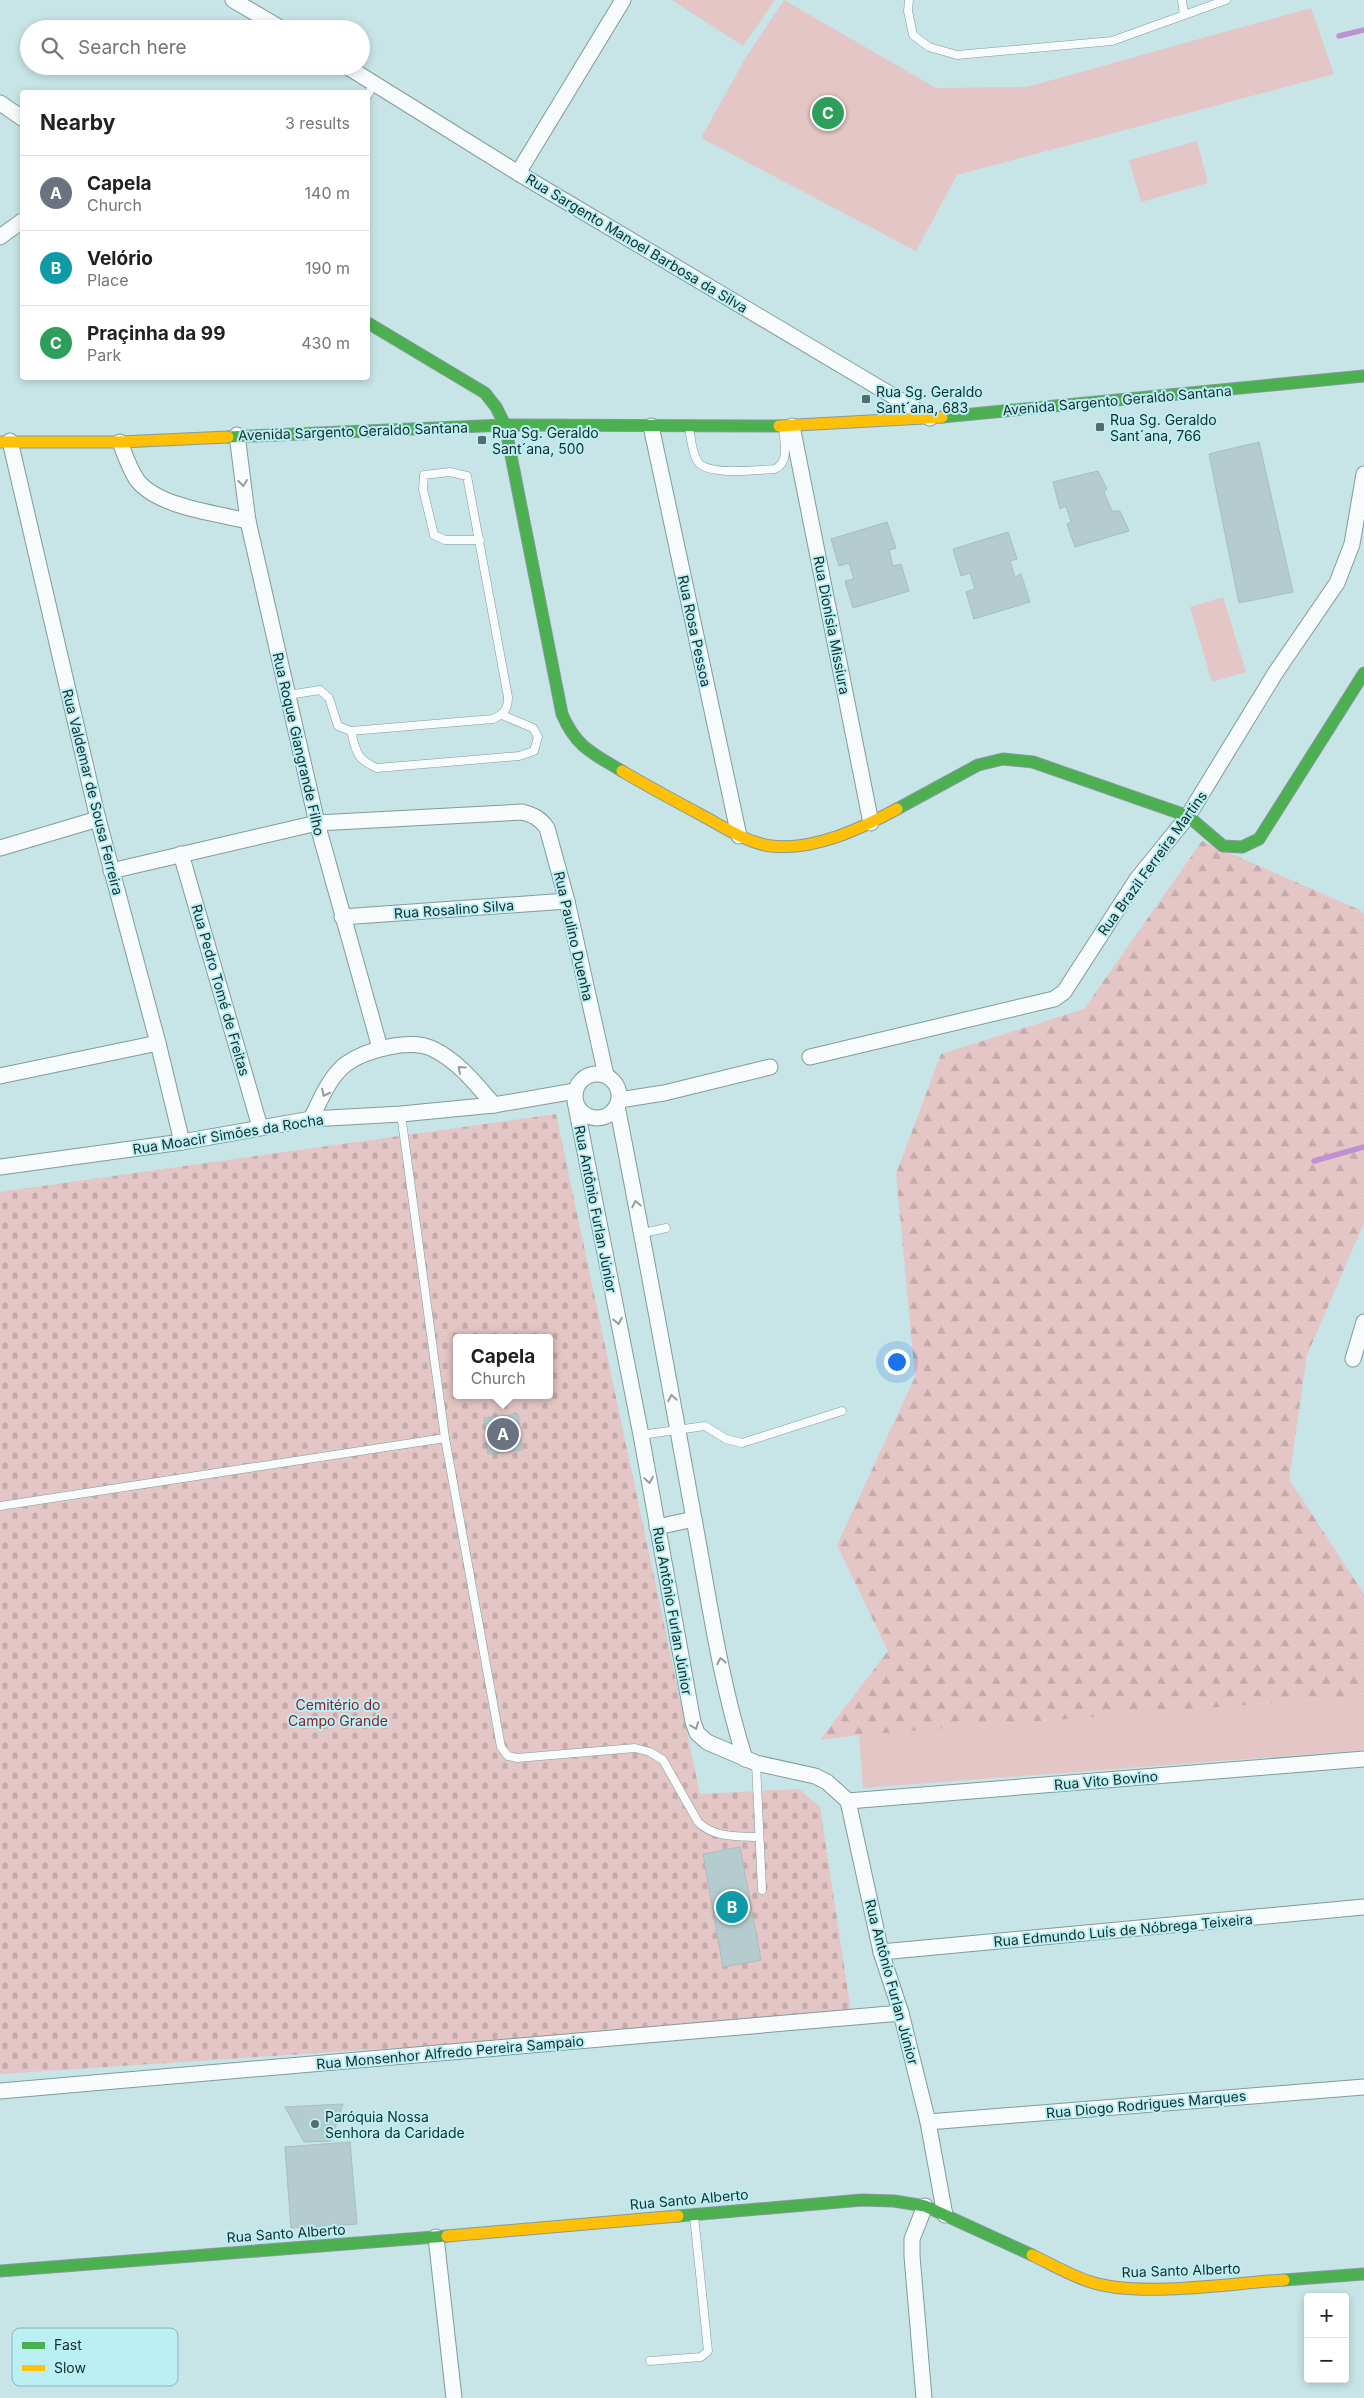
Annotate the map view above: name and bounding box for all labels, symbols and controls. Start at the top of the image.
search box [20,20,370,75]
icon: search [38,34,66,62]
text: Search here [78,36,187,59]
pin: C [812,94,844,132]
text: Nearby [40,110,115,135]
text: 3 results [285,113,350,133]
street label: Rua Sargento Manoel Barbosa da Silva [523,170,751,316]
text: Capela [87,172,152,195]
text: A [50,183,62,203]
text: 140 m [305,183,350,203]
text: Church [87,195,142,215]
text: Velório [87,247,153,270]
text: B [51,258,61,278]
text: 190 m [305,258,350,278]
text: Place [87,270,129,290]
text: Praçinha da 99 [87,322,226,345]
text: C [50,333,62,353]
text: 430 m [301,333,350,353]
text: Park [87,345,121,365]
street label: Avenida Sargento Geraldo Santana [1002,382,1232,418]
place label: Rua Sg. Geraldo Sant´ana, 683 [876,383,983,416]
marker: Rua Sg. Geraldo Sant´ana, 683 [860,393,872,405]
place label: Rua Sg. Geraldo Sant´ana, 766 [1110,411,1217,444]
street label: Avenida Sargento Geraldo Santana [238,418,468,444]
marker: Rua Sg. Geraldo Sant´ana, 766 [1094,421,1106,433]
place label: Rua Sg. Geraldo Sant´ana, 500 [492,424,599,457]
marker: Rua Sg. Geraldo Sant´ana, 500 [476,434,488,446]
one-way arrow [237,479,248,487]
street label: Rua Dionísia Missiura [810,554,854,696]
street label: Rua Rosa Pessoa [675,574,715,688]
street label: Rua Roque Giangrande Filho [270,651,328,837]
street label: Rua Valdemar de Sousa Ferreira [59,687,127,897]
street label: Rua Brazil Ferreira Martins [1094,787,1210,939]
street label: Rua Paulino Duenha [551,870,597,1002]
street label: Rua Rosalino Silva [393,896,515,922]
street label: Rua Pedro Tomé de Freitas [188,902,254,1078]
one-way arrow [458,1066,467,1075]
one-way arrow [321,1088,331,1097]
street label: Rua Moacir Simões da Rocha [131,1111,325,1157]
street label: Rua Antônio Furlan Júnior [571,1124,621,1294]
one-way arrow [632,1199,642,1208]
one-way arrow [612,1316,623,1325]
popup [453,1334,553,1399]
text: Capela [471,1345,535,1368]
your location [884,1349,910,1375]
text: Church [471,1368,526,1388]
one-way arrow [667,1394,677,1403]
pin: A [487,1415,519,1453]
one-way arrow [643,1476,653,1485]
street label: Rua Antônio Furlan Júnior [650,1526,696,1696]
one-way arrow [716,1657,727,1666]
park label: Cemitério do Campo Grande [288,1696,388,1729]
one-way arrow [689,1721,699,1729]
street label: Rua Vito Bovino [1053,1767,1159,1793]
pin: B [716,1888,748,1926]
street label: Rua Antônio Furlan Júnior [862,1897,922,2067]
street label: Rua Edmundo Luís de Nóbrega Teixeira [993,1910,1253,1950]
street label: Rua Monsenhor Alfredo Pereira Sampaio [315,2032,585,2072]
street label: Rua Diogo Rodrigues Marques [1045,2087,1247,2121]
place label: Paróquia Nossa Senhora da Caridade [325,2108,465,2141]
marker: Paróquia Nossa Senhora da Caridade [309,2118,321,2130]
street label: Rua Santo Alberto [629,2185,749,2213]
street label: Rua Santo Alberto [226,2220,346,2246]
street label: Rua Santo Alberto [1121,2259,1241,2281]
map controls [1304,2293,1349,2383]
button: + [1304,2293,1349,2338]
legend [12,2328,178,2386]
text: Fast [54,2336,82,2353]
button: − [1304,2338,1349,2383]
text: Slow [54,2359,86,2376]

